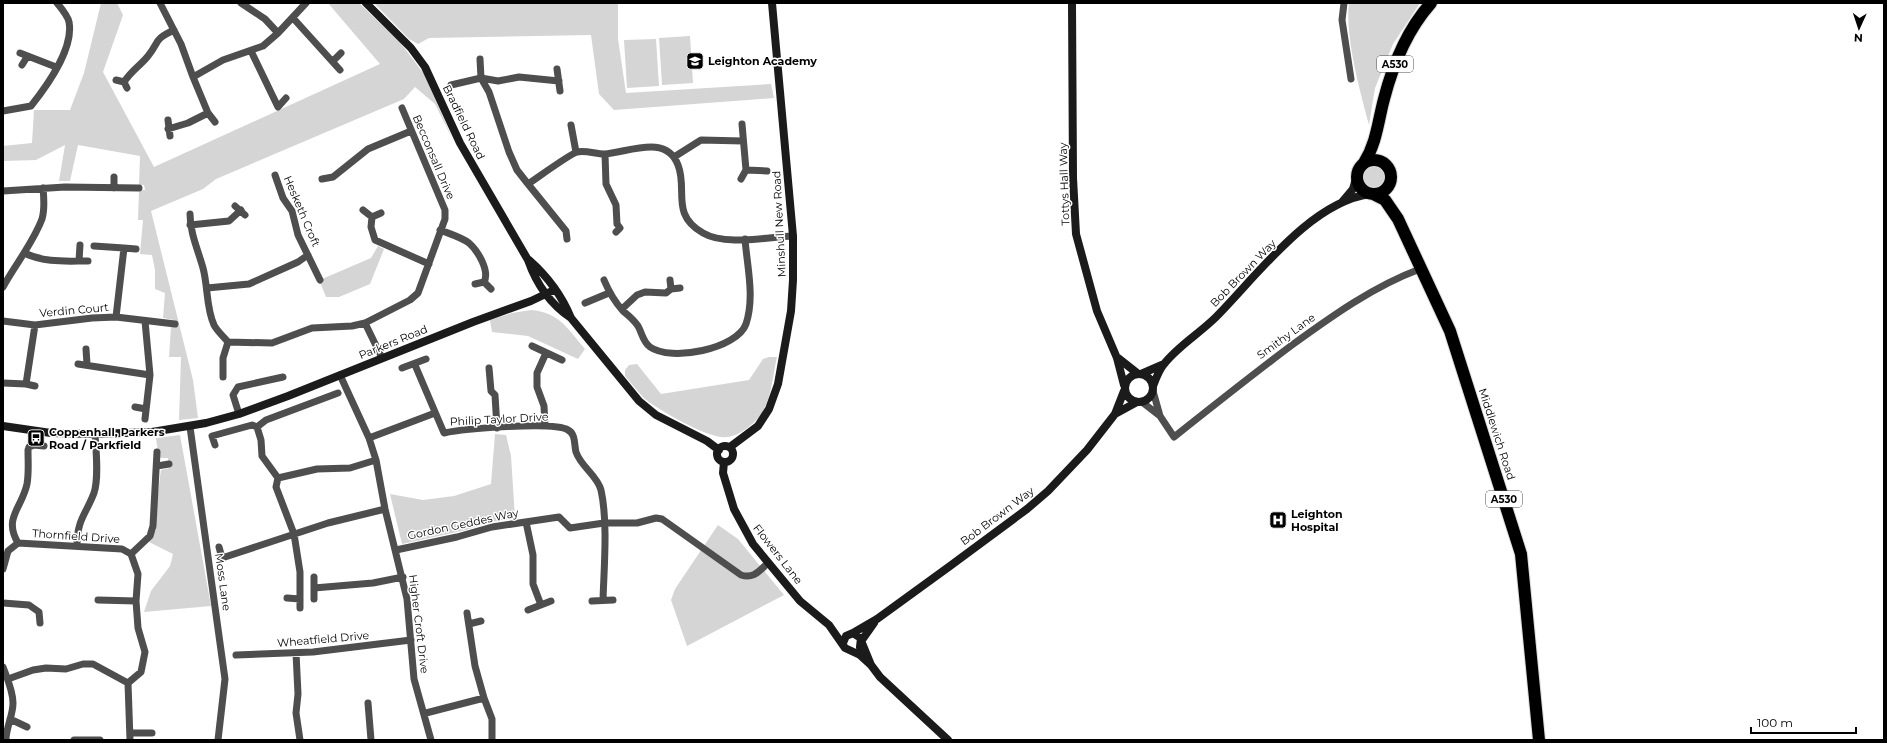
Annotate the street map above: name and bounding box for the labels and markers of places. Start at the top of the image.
school or university icon: Leighton Academy [685,51,705,71]
place label: Leighton Academy [708,54,817,68]
place label: Coppenhall, Parkers Road / Parkfield [49,425,165,452]
bus stop icon: Coppenhall, Parkers Road / Parkfield [26,428,46,448]
place label: Leighton Hospital [1291,507,1343,534]
hospital icon: Leighton Hospital [1268,510,1288,530]

